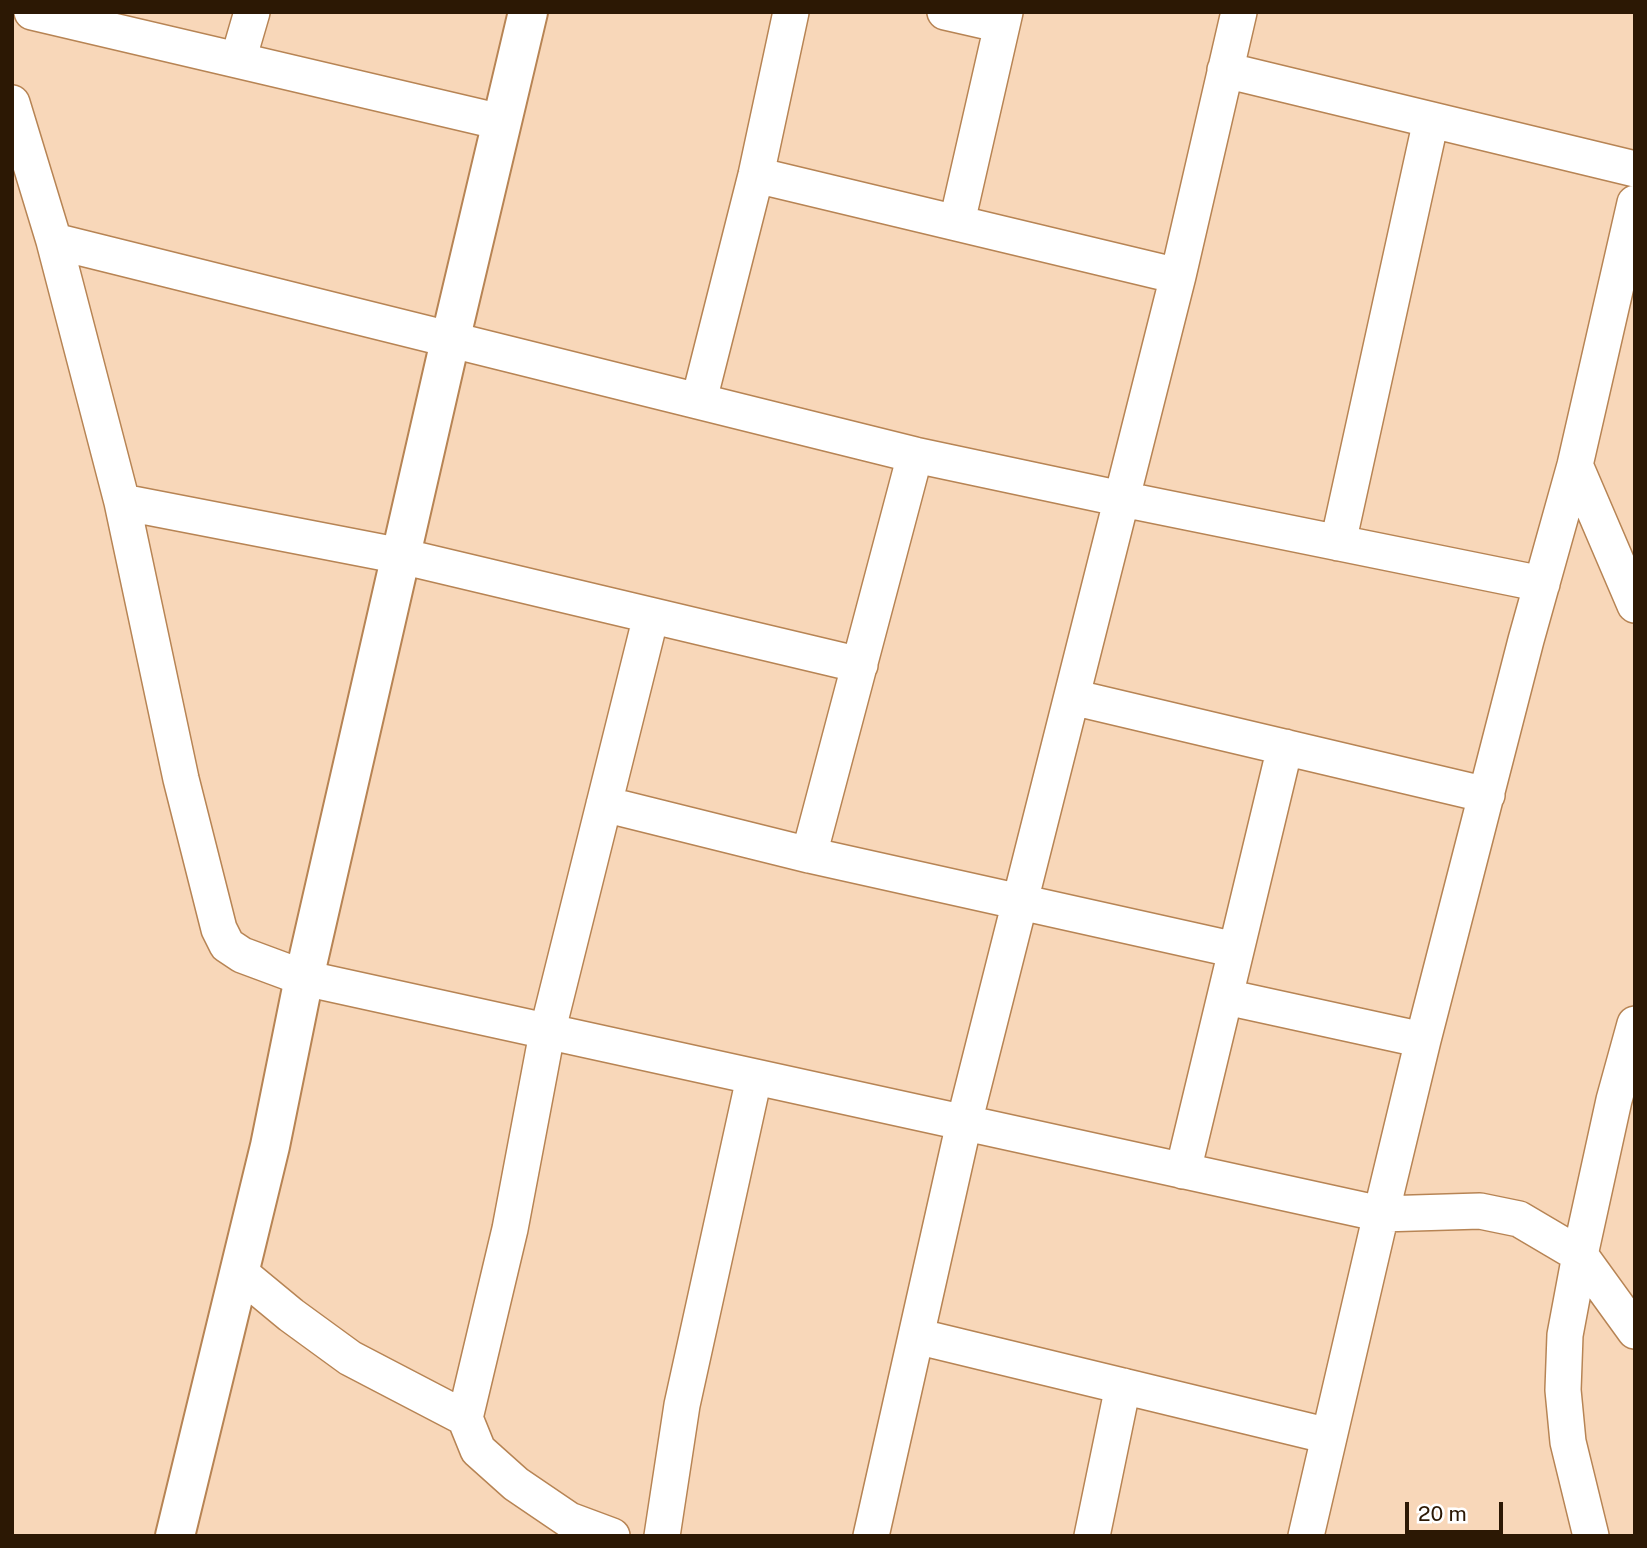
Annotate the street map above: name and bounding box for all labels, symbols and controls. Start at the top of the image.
scale bar [1409,1488,1507,1532]
text: 20 m [1418,1501,1467,1526]

